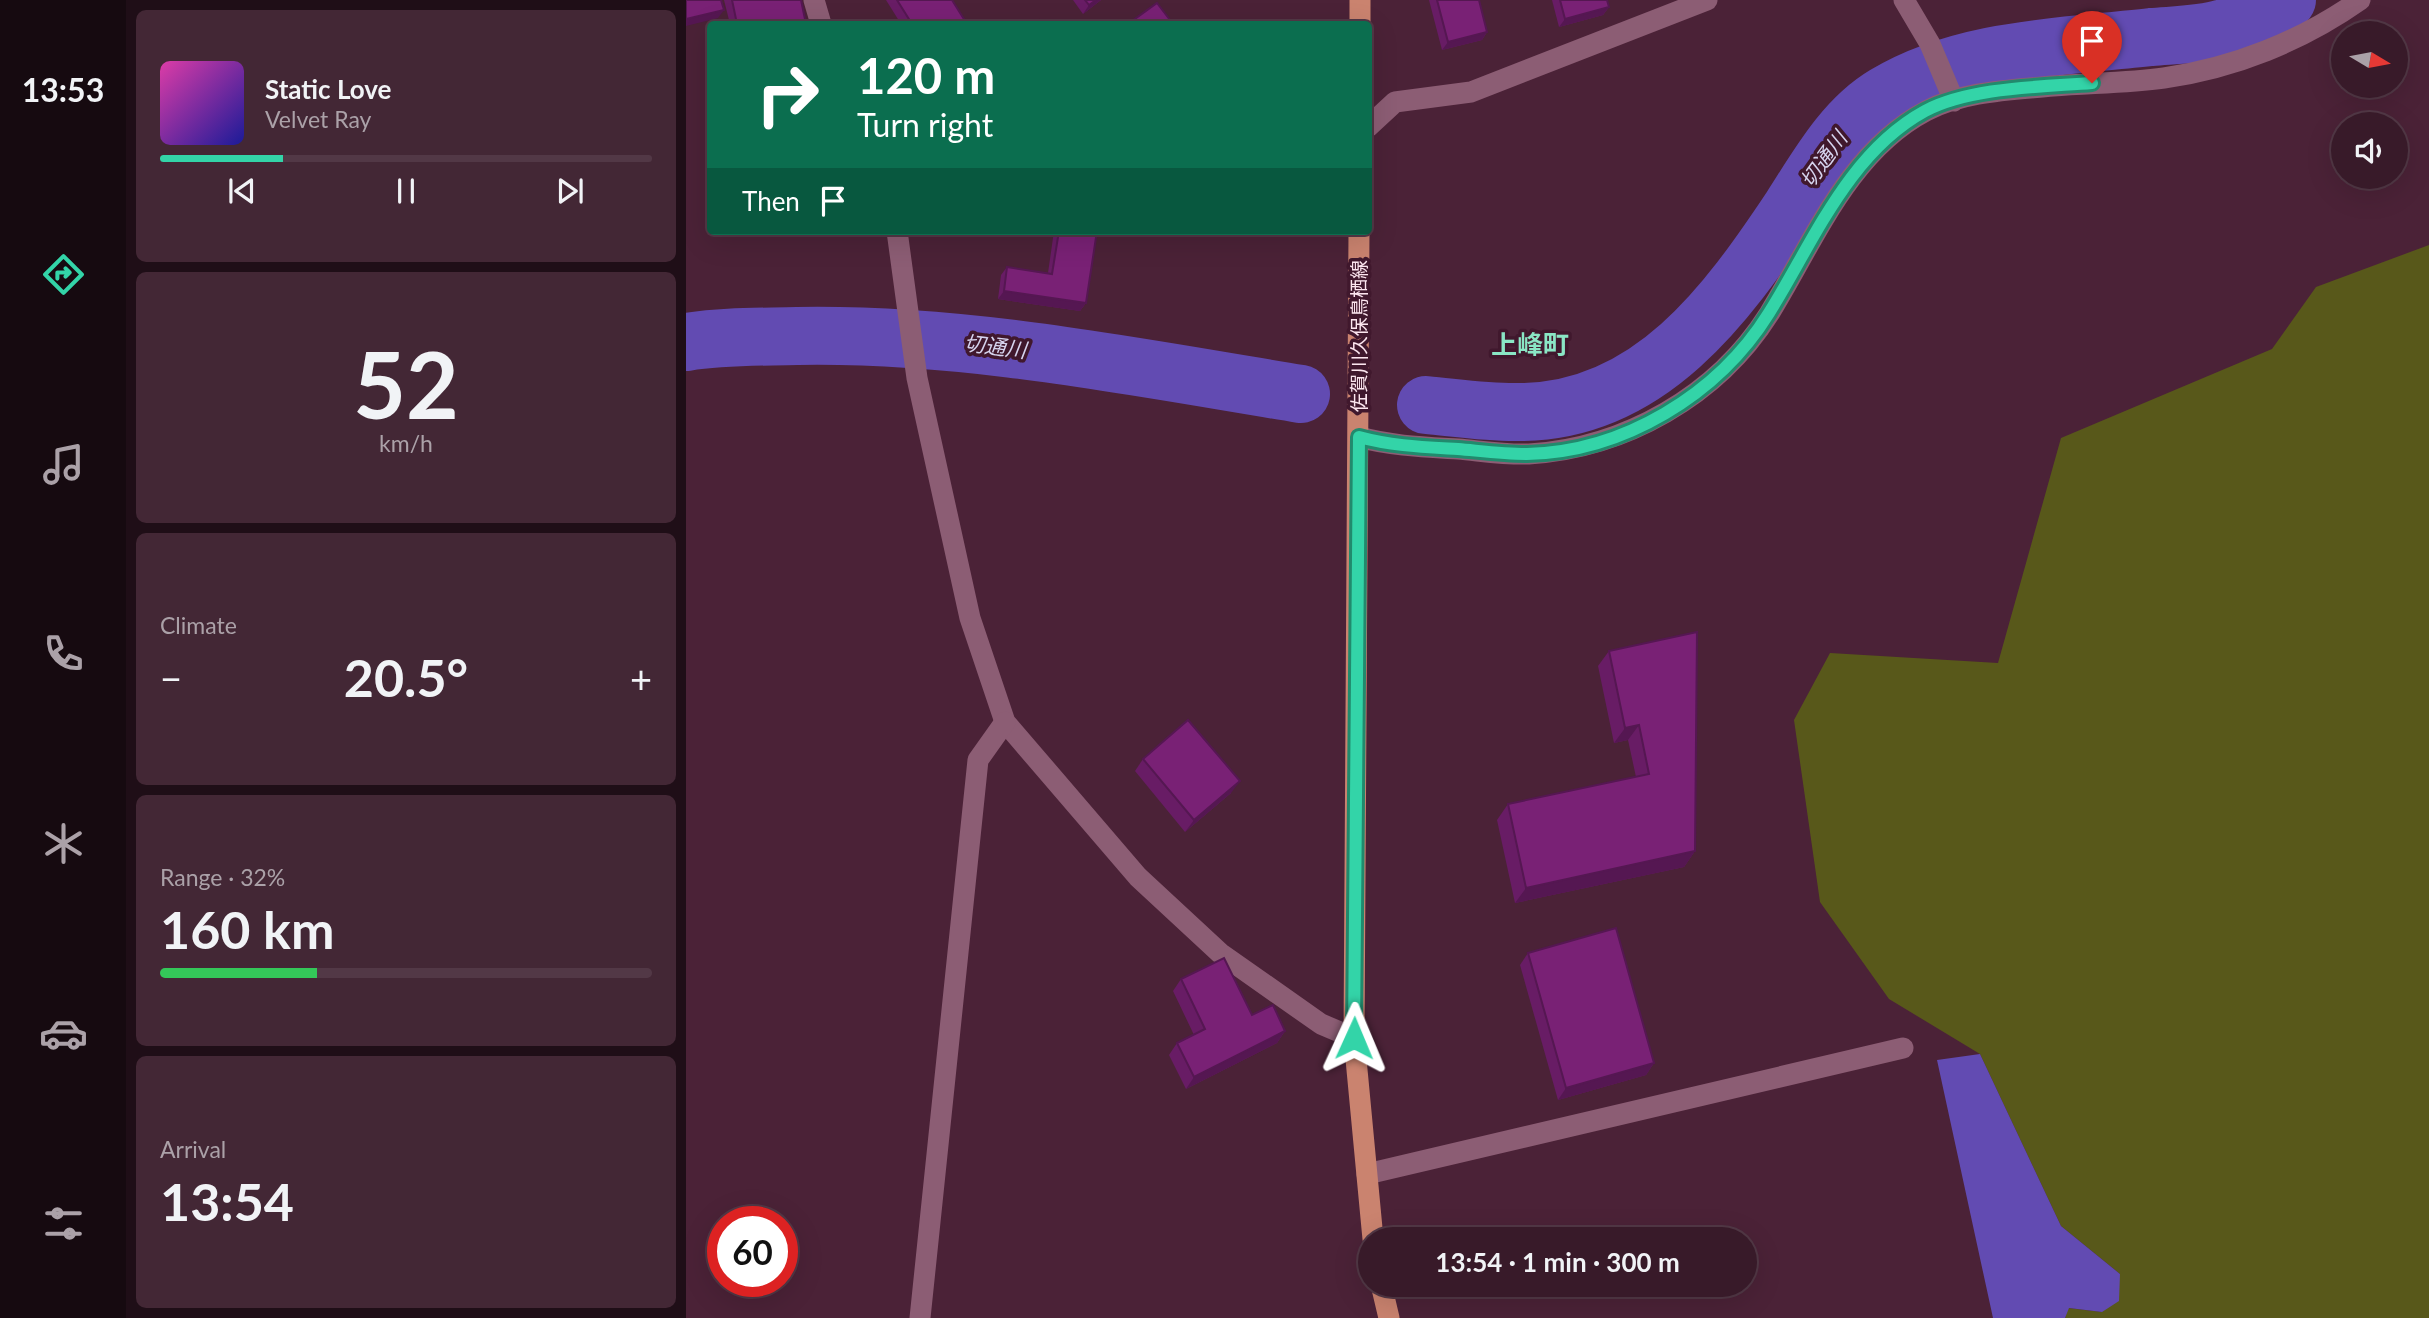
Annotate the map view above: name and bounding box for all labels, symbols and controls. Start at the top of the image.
pin [2062,11,2122,83]
north arrow [2331,21,2408,98]
map controls [2331,21,2408,189]
icon: arrive [2073,22,2111,60]
text: 120 m [857,46,995,104]
icon: right [742,49,833,140]
text: 13:53 [22,70,104,109]
text: Static Love [265,73,392,105]
text: Velvet Ray [265,105,371,133]
text: Turn right [857,105,993,144]
button: sound [2331,112,2408,189]
water label: 切通川 [1794,125,1853,192]
icon: previous [223,172,261,210]
icon: pause [387,172,425,210]
icon: next [551,172,589,210]
icon: arrive [814,182,852,220]
text: Then [742,185,800,217]
icon: directions [39,250,88,299]
street label: 佐賀川久保鳥栖線 [1347,260,1370,412]
district label: 上峰町 [1491,328,1569,360]
text: 52 [353,329,459,438]
water label: 切通川 [962,329,1030,362]
text: km/h [379,429,433,457]
icon: music [39,440,88,489]
text: Climate [160,611,237,639]
icon: phone [39,629,88,678]
text: 20.5° [344,646,468,708]
text: − [160,655,182,701]
text: + [630,655,652,701]
icon: climate [39,819,88,868]
text: Range · 32% [160,863,285,891]
text: 160 km [160,898,334,960]
position arrow [1317,1001,1391,1075]
icon: car [39,1009,88,1058]
text: Arrival [160,1135,226,1163]
text: 13:54 [160,1170,294,1232]
icon: filters [39,1199,88,1248]
speed limit sign: 60 [707,1206,798,1297]
text: 13:54 · 1 min · 300 m [1435,1246,1680,1278]

